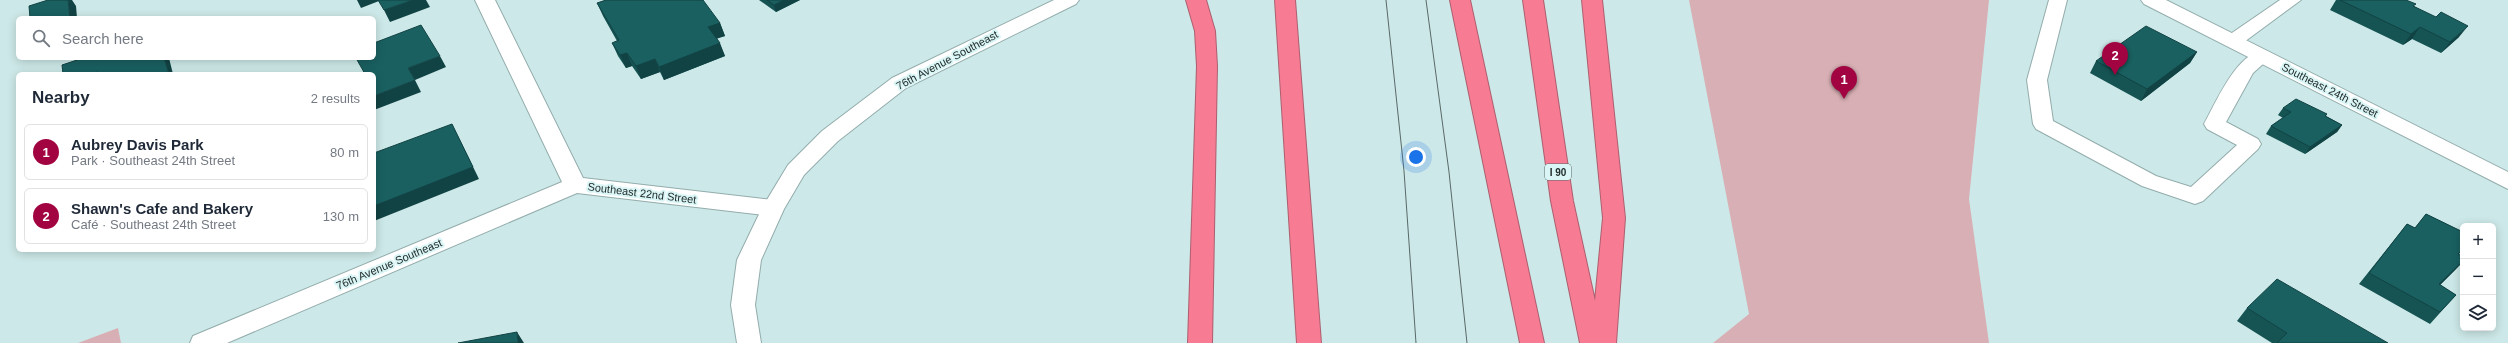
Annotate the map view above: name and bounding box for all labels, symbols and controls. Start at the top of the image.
search box [16,16,376,60]
icon: search [30,27,52,49]
street label: 76th Avenue Southeast [894,28,1000,92]
text: Search here [62,30,144,47]
pin: 2 [2102,42,2128,75]
street label: Southeast 24th Street [2280,60,2380,120]
pin: 1 [1831,66,1857,99]
text: Nearby [32,88,90,107]
text: 2 results [311,91,360,106]
text: Aubrey Davis Park [71,136,204,153]
text: 1 [42,145,50,160]
text: 80 m [330,145,359,160]
your location [1406,147,1426,167]
text: Park · Southeast 24th Street [71,153,235,168]
road number: I 90 [1545,164,1571,180]
street label: Southeast 22nd Street [587,180,697,206]
text: Shawn's Cafe and Bakery [71,200,253,217]
text: 2 [42,209,50,224]
text: 130 m [323,209,359,224]
text: Café · Southeast 24th Street [71,217,236,232]
map controls [2460,223,2496,331]
button: + [2460,223,2496,259]
street label: 76th Avenue Southeast [334,236,444,292]
button: − [2460,259,2496,295]
button: layers [2460,295,2496,331]

